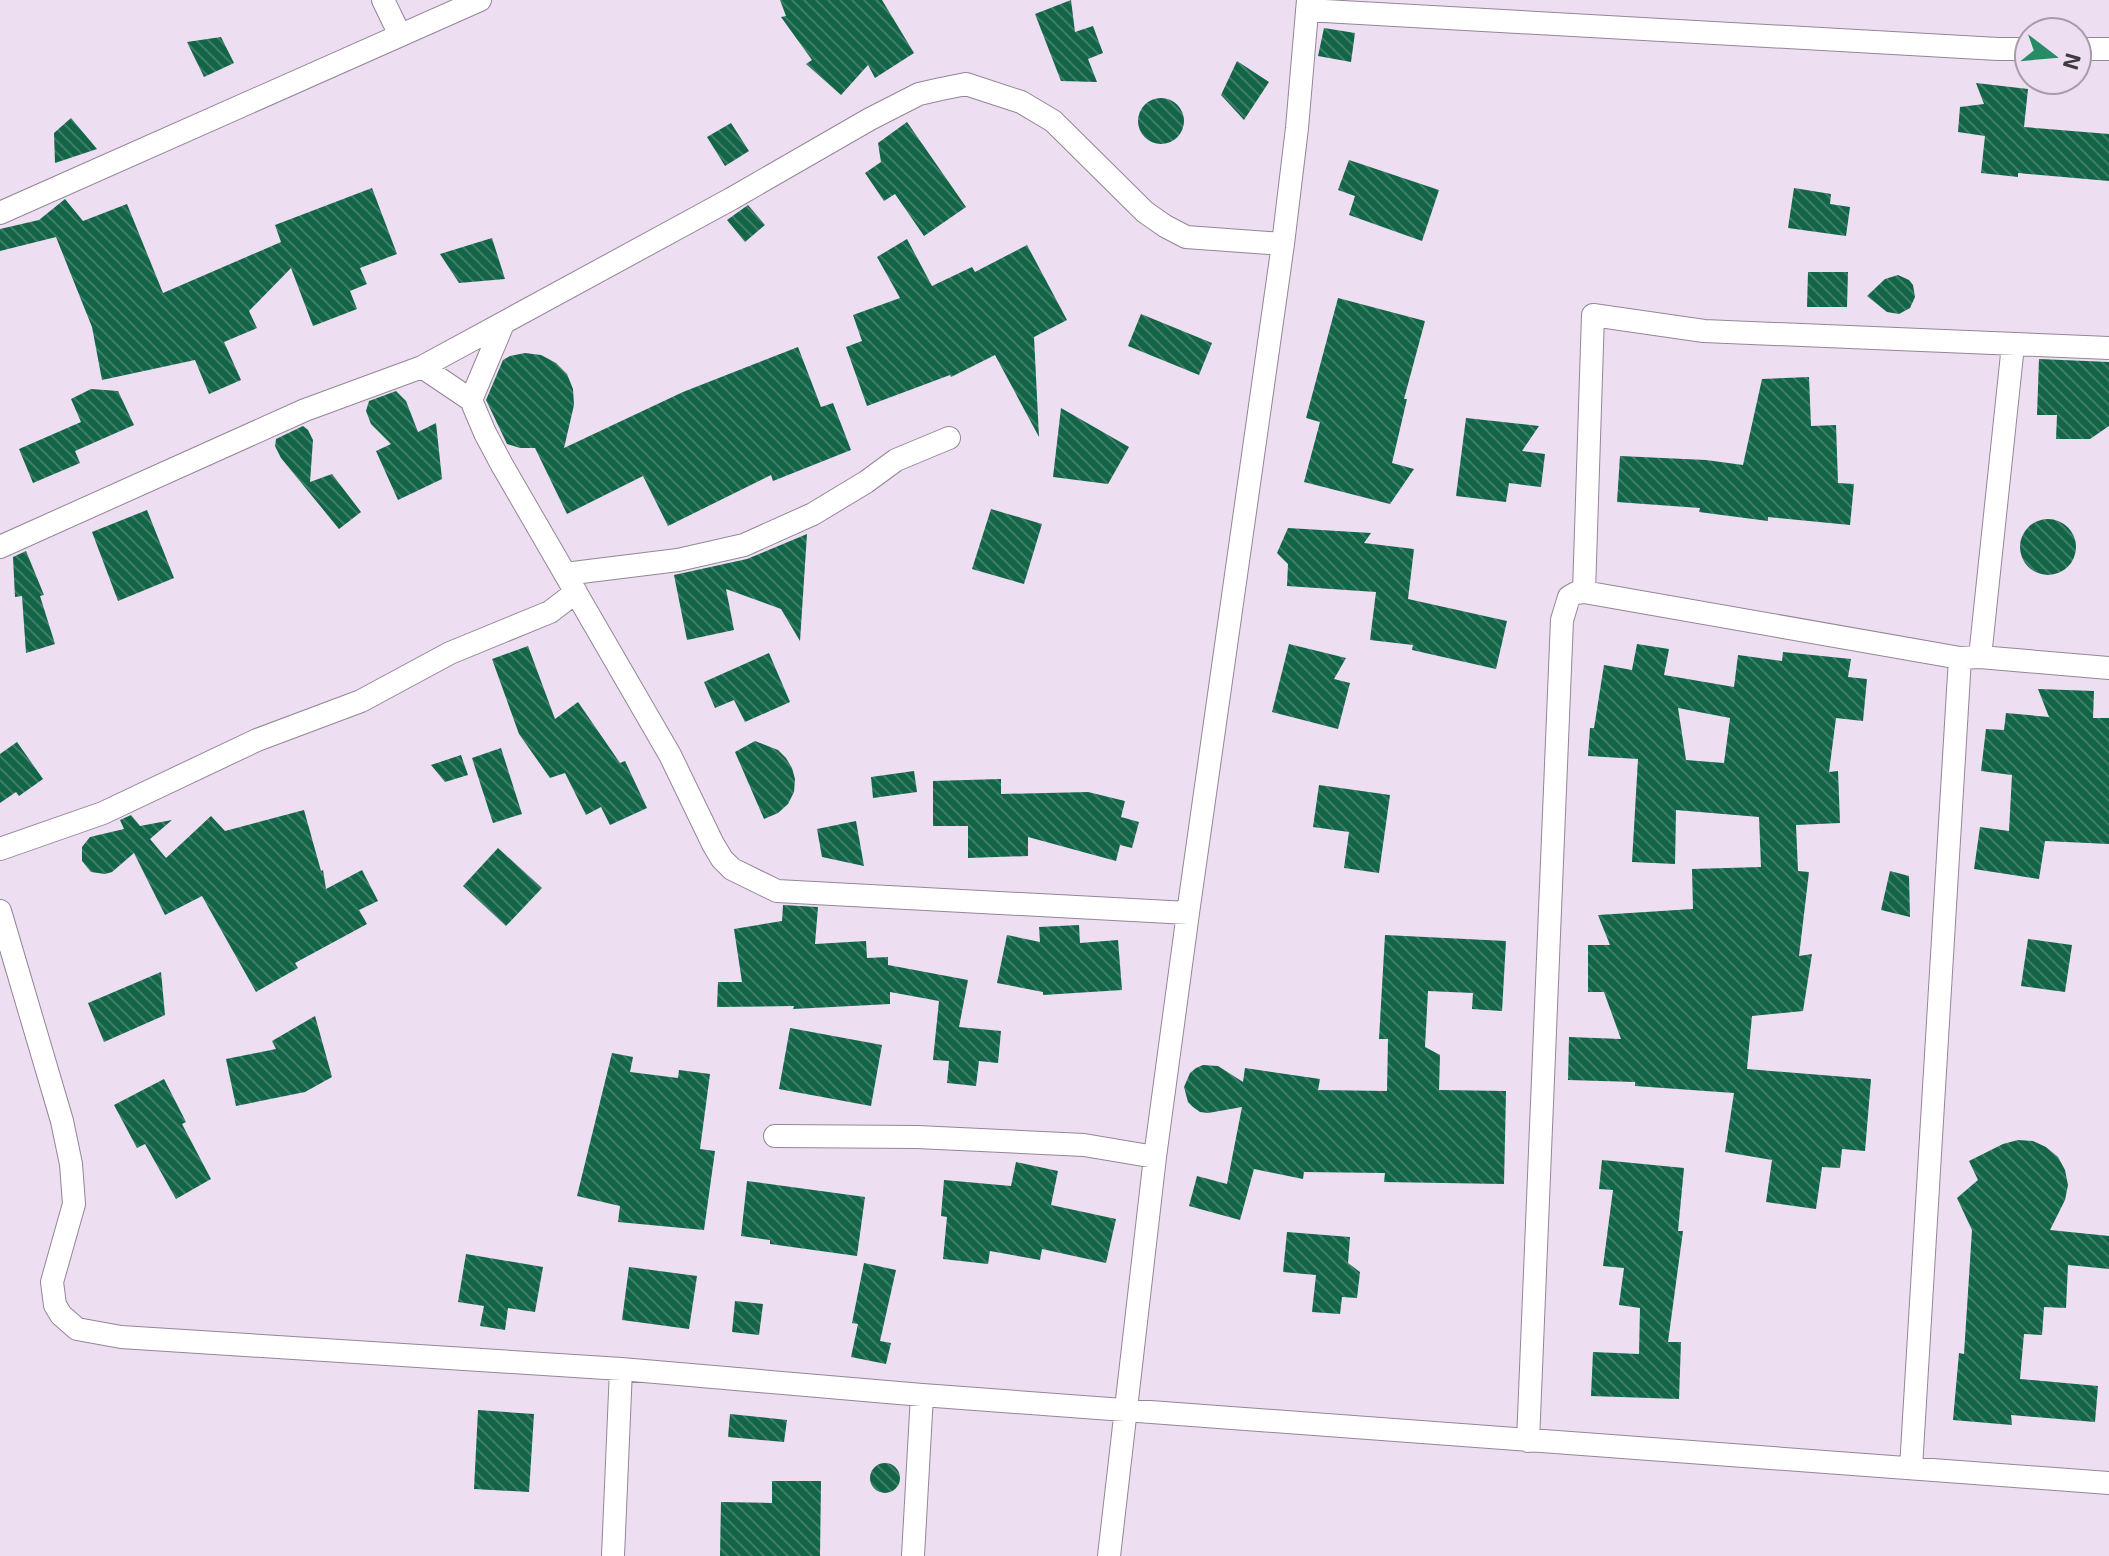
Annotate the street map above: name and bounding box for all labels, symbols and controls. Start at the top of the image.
north arrow [2013,16,2093,96]
text: N [2059,51,2088,73]

